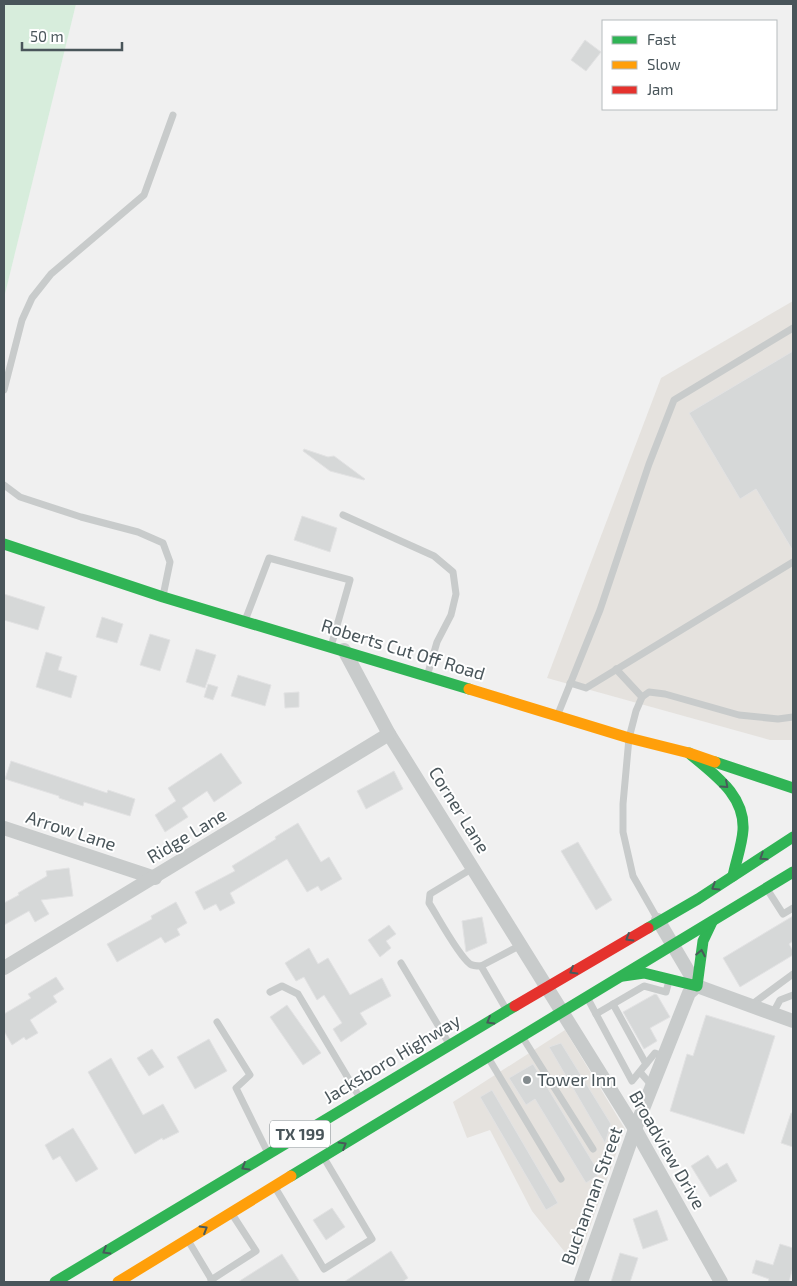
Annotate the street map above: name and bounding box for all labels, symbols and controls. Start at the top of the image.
scale bar [22,20,122,52]
legend [602,20,777,110]
text: 50 m [30,27,64,45]
text: Fast [647,30,677,48]
text: Slow [647,55,681,73]
text: Jam [647,80,673,98]
street label: Roberts Cut Off Road [319,614,488,684]
street label: Corner Lane [425,762,495,857]
one-way arrow [720,779,729,788]
street label: Ridge Lane [143,803,230,867]
street label: Arrow Lane [24,805,119,855]
one-way arrow [760,851,769,860]
one-way arrow [712,881,721,891]
one-way arrow [625,932,634,942]
one-way arrow [696,948,706,957]
one-way arrow [569,965,578,975]
street label: Jacksboro Highway [319,1008,464,1108]
one-way arrow [487,1014,496,1024]
place label: Tower Inn [537,1068,617,1090]
marker: Tower Inn [521,1074,533,1086]
street label: Broadview Drive [625,1086,711,1213]
road number: TX 199 [270,1120,330,1148]
street label: Buchannan Street [556,1123,626,1268]
one-way arrow [338,1141,347,1151]
one-way arrow [242,1160,251,1170]
one-way arrow [199,1226,208,1236]
one-way arrow [103,1244,112,1254]

